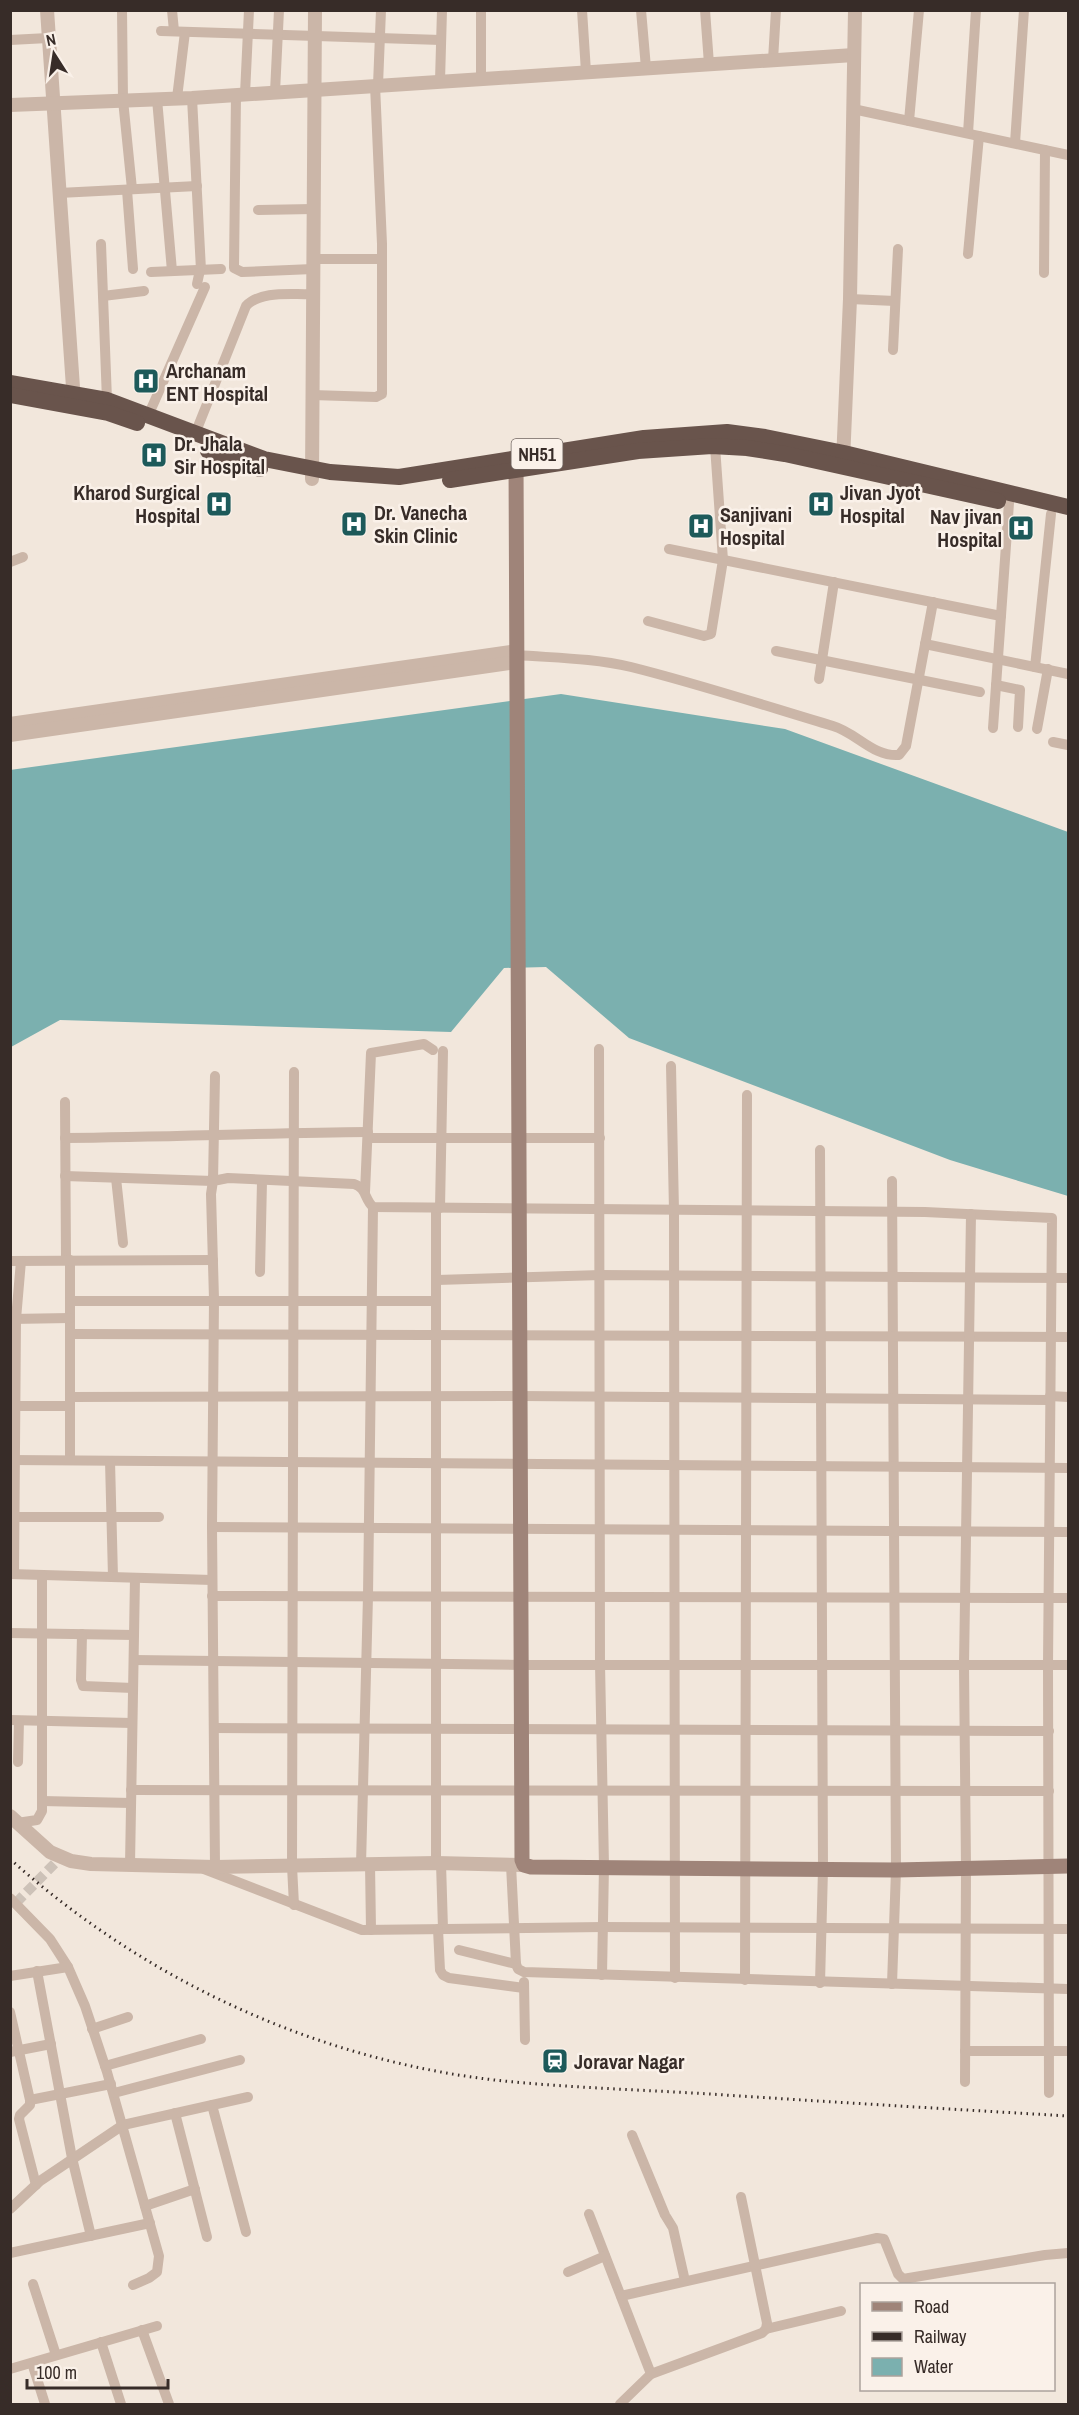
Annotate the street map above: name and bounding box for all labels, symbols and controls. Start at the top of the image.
north arrow [24,24,84,84]
text: N [44,28,58,51]
place label: Archanam ENT Hospital [166,357,268,407]
hospital icon: Archanam ENT Hospital [131,366,161,396]
place label: Dr. Jhala Sir Hospital [174,430,265,480]
road number: NH51 [512,439,562,469]
hospital icon: Dr. Jhala Sir Hospital [139,440,169,470]
place label: Kharod Surgical Hospital [73,479,200,529]
place label: Jivan Jyot Hospital [840,479,921,529]
hospital icon: Kharod Surgical Hospital [204,489,234,519]
hospital icon: Jivan Jyot Hospital [806,489,836,519]
place label: Dr. Vanecha Skin Clinic [374,499,467,549]
place label: Sanjivani Hospital [720,501,792,551]
place label: Nav jivan Hospital [930,503,1002,553]
hospital icon: Dr. Vanecha Skin Clinic [339,509,369,539]
hospital icon: Sanjivani Hospital [686,511,716,541]
hospital icon: Nav jivan Hospital [1006,513,1036,543]
station icon: Joravar Nagar [540,2046,570,2076]
place label: Joravar Nagar [574,2048,685,2075]
legend [860,2283,1055,2391]
text: Road [914,2294,949,2319]
text: Railway [914,2324,967,2349]
scale bar [27,2352,168,2390]
text: Water [914,2354,953,2379]
text: 100 m [36,2360,77,2385]

